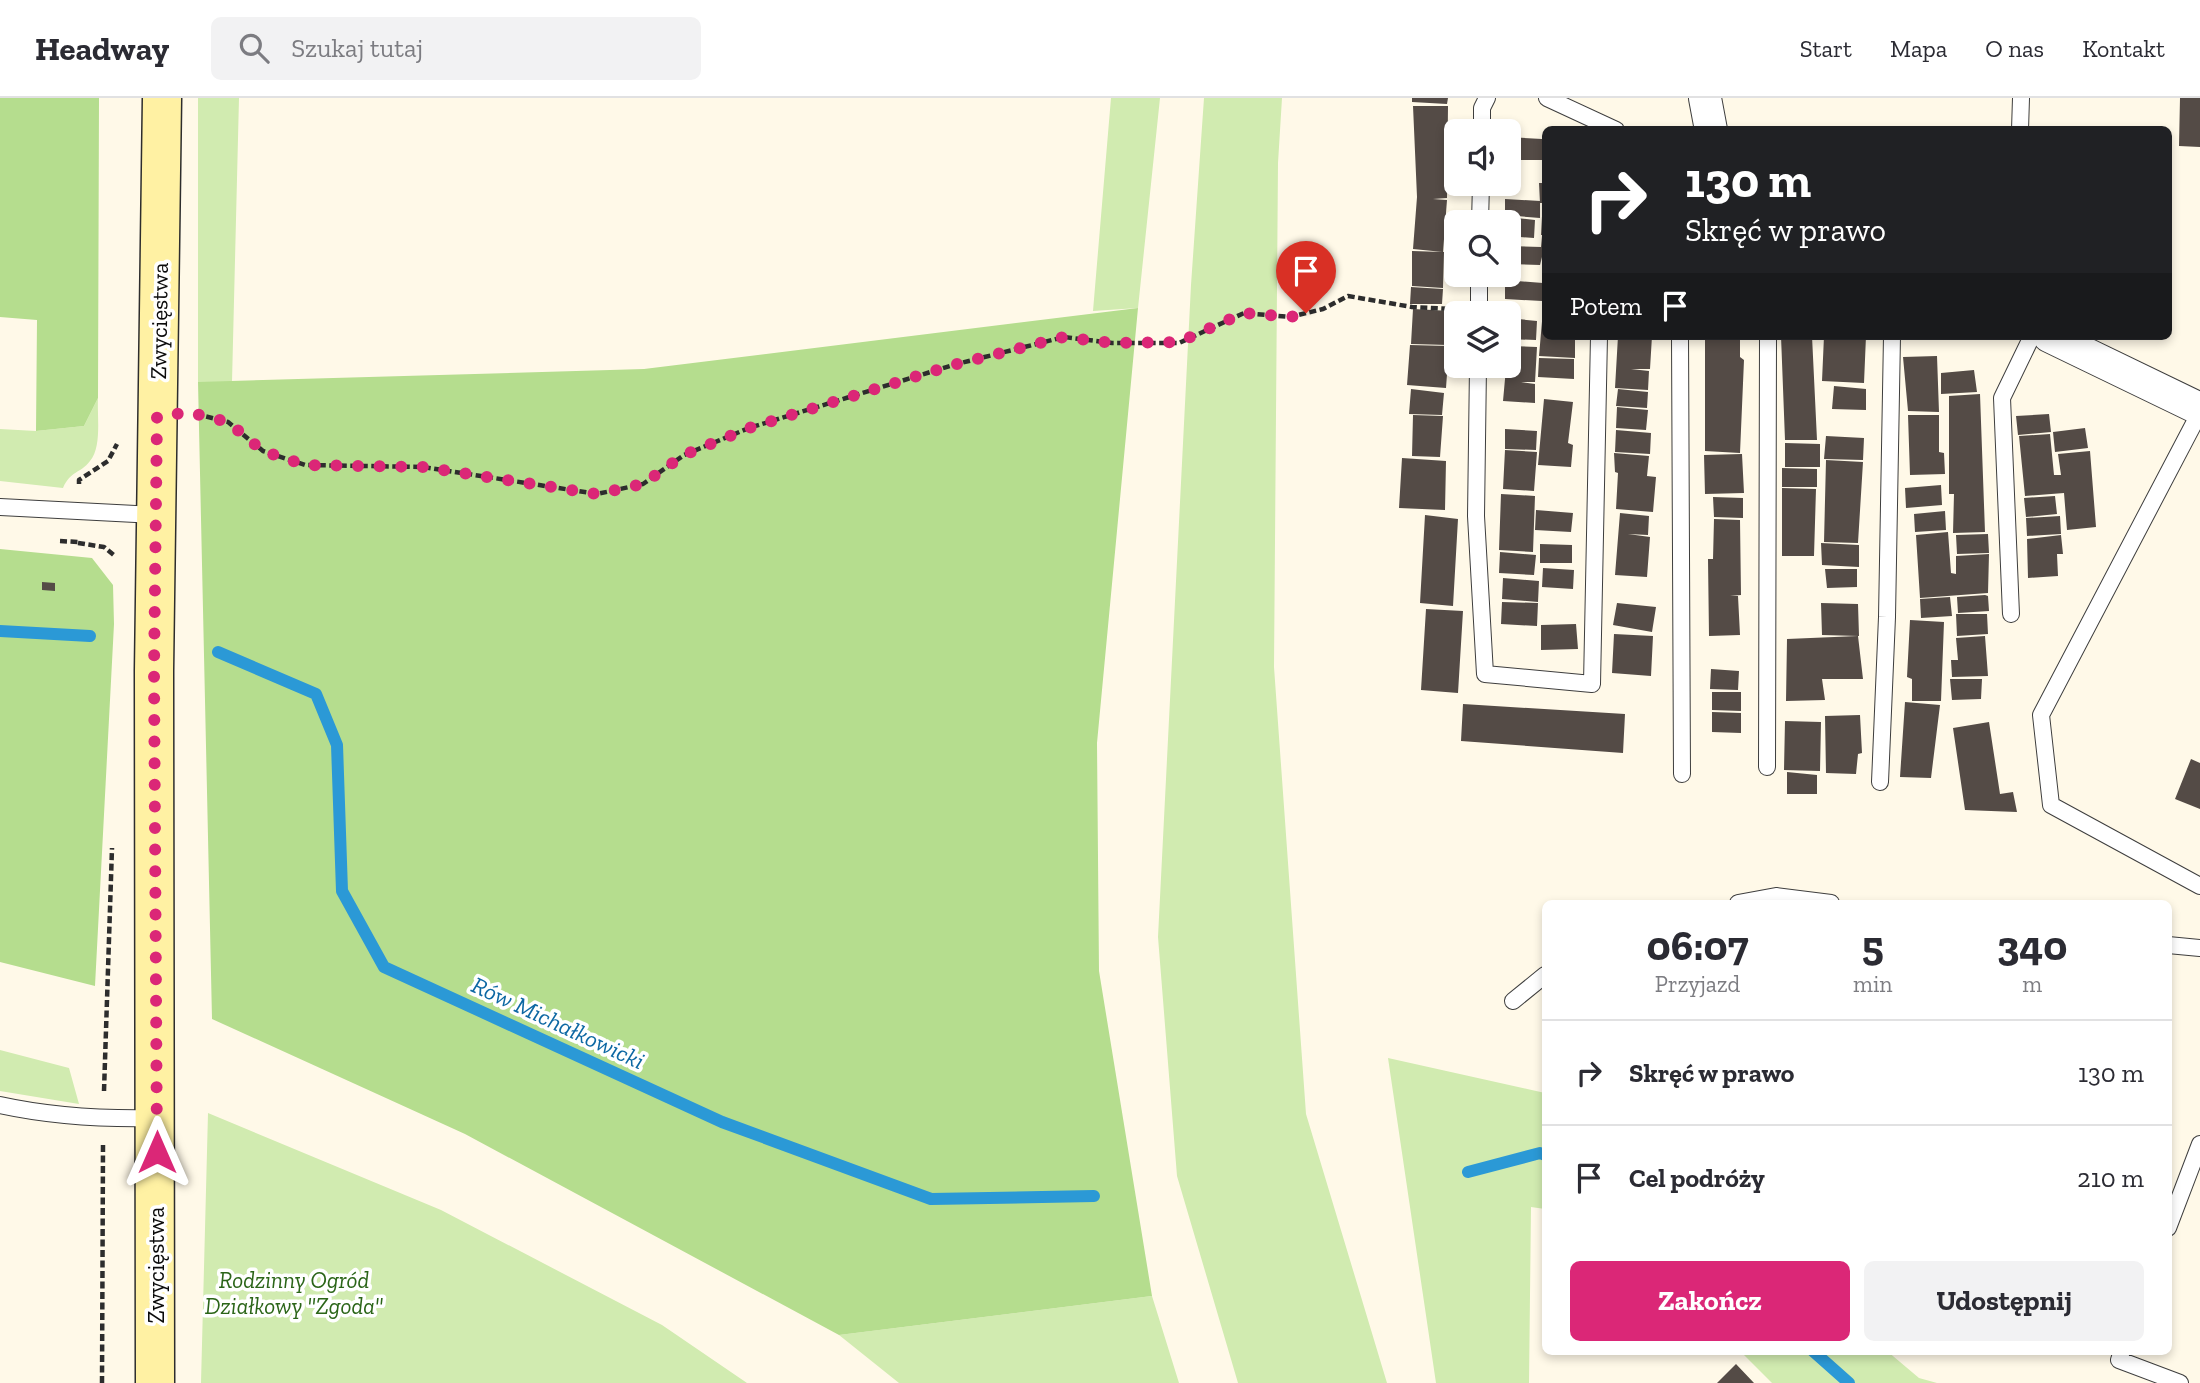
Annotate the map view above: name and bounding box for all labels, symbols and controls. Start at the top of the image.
search box [211,17,701,80]
text: Headway [35,29,169,68]
icon: search [235,29,273,67]
text: Szukaj tutaj [291,32,423,64]
text: Start [1800,34,1852,63]
text: Mapa [1890,34,1947,63]
text: O nas [1985,34,2044,63]
text: Kontakt [2082,34,2165,63]
map controls [1444,119,1521,378]
button: sound [1444,119,1521,196]
text: 130 m [1685,151,1811,210]
icon: right [1570,154,1661,245]
button: search [1444,210,1521,287]
text: Skręć w prawo [1685,211,1886,249]
pin [1276,241,1336,313]
icon: arrive [1287,252,1325,290]
street label: Zwycięstwa [144,262,174,380]
icon: arrive [1656,287,1694,325]
text: Potem [1570,290,1642,322]
button: layers [1444,301,1521,378]
text: 06:07 [1646,920,1749,971]
text: 5 [1862,920,1884,971]
text: 340 [1997,920,2068,971]
water label: Rów Michałkowicki [467,970,649,1075]
text: Przyjazd [1655,970,1740,998]
text: min [1853,970,1893,998]
text: m [2022,970,2042,998]
icon: right [1570,1054,1608,1092]
text: Skręć w prawo [1629,1057,1794,1089]
text: 130 m [2078,1057,2144,1089]
position arrow [120,1115,194,1189]
icon: arrive [1570,1159,1608,1197]
text: Cel podróży [1629,1162,1765,1194]
text: 210 m [2077,1162,2144,1194]
street label: Zwycięstwa [142,1207,170,1323]
button: Zakończ [1570,1261,1850,1341]
button: Udostępnij [1864,1261,2144,1341]
park label: Rodzinny Ogród Działkowy "Zgoda" [205,1266,383,1320]

